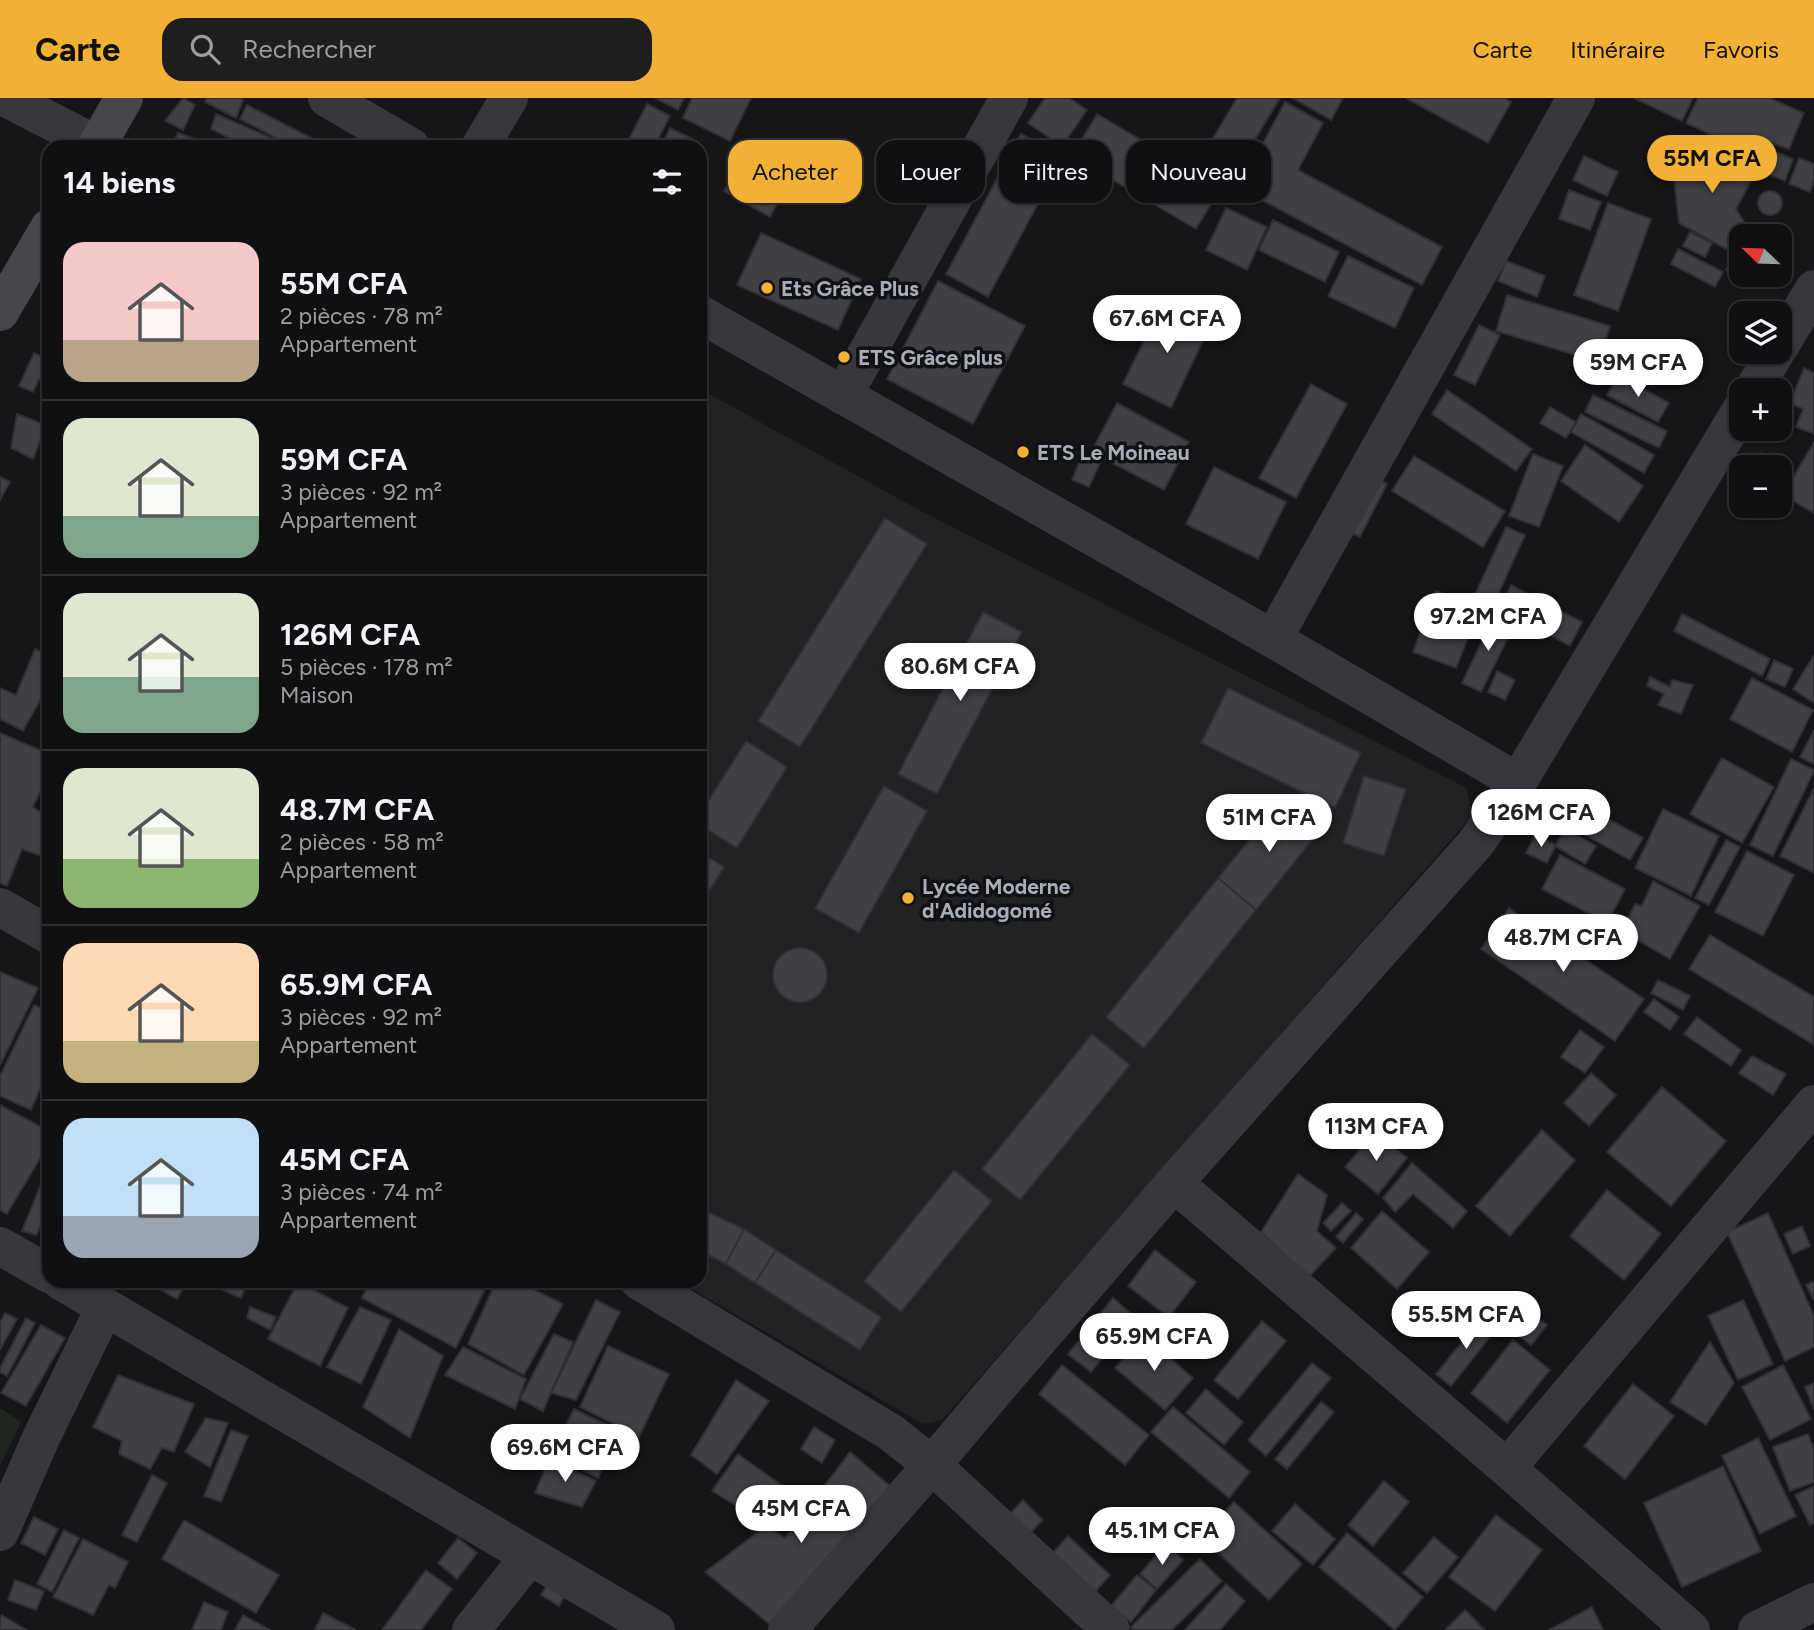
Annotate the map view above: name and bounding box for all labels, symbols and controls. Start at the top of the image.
search box [162,18,652,81]
text: Carte [35,30,120,69]
icon: search [186,30,224,68]
text: Rechercher [242,33,376,65]
text: Carte [1472,35,1532,64]
text: Itinéraire [1570,35,1665,64]
text: Favoris [1703,35,1779,64]
pin: 55M CFA [1647,136,1777,195]
chip: Acheter [728,140,862,203]
chip: Louer [876,140,985,203]
chip: Filtres [999,140,1112,203]
chip: Nouveau [1126,140,1271,203]
text: 55M CFA [1663,144,1761,172]
icon: filters [648,163,686,201]
text: 14 biens [63,164,175,201]
north arrow [1729,224,1792,287]
map controls [1729,224,1792,518]
text: 55M CFA [280,265,408,302]
icon: home [119,270,203,354]
place label: Ets Grâce Plus [781,276,919,301]
marker: Ets Grâce Plus [759,280,775,296]
pin: 67.6M CFA [1087,296,1247,355]
button: layers [1729,301,1792,364]
text: 2 pièces · 78 m² [280,302,443,330]
text: 67.6M CFA [1109,304,1225,332]
text: Appartement [280,330,417,358]
pin: 59M CFA [1573,340,1703,399]
place label: ETS Grâce plus [858,345,1003,370]
text: 59M CFA [1589,348,1687,376]
marker: ETS Grâce plus [836,349,852,365]
button: + [1729,378,1792,441]
place label: ETS Le Moineau [1037,440,1190,465]
text: 59M CFA [280,441,407,478]
marker: ETS Le Moineau [1015,444,1031,460]
icon: home [119,446,203,530]
button: − [1729,455,1792,518]
text: 3 pièces · 92 m² [280,478,442,506]
text: Appartement [280,506,417,534]
pin: 97.2M CFA [1408,594,1568,653]
text: 97.2M CFA [1430,602,1546,630]
text: 126M CFA [280,616,420,653]
icon: home [119,621,203,705]
pin: 80.6M CFA [880,644,1040,703]
text: 80.6M CFA [900,652,1020,680]
text: 5 pièces · 178 m² [280,653,453,681]
text: Maison [280,681,353,709]
pin: 126M CFA [1469,790,1613,849]
text: 48.7M CFA [280,791,434,828]
pin: 51M CFA [1204,794,1334,854]
icon: home [119,796,203,880]
text: 126M CFA [1487,798,1595,826]
text: 51M CFA [1222,803,1316,831]
text: 2 pièces · 58 m² [280,828,444,856]
text: Appartement [280,856,417,884]
place label: Lycée Moderne d'Adidogomé [922,874,1071,923]
marker: Lycée Moderne d'Adidogomé [900,890,916,906]
pin: 48.7M CFA [1483,914,1643,974]
text: 48.7M CFA [1504,923,1622,951]
text: 65.9M CFA [280,966,432,1003]
icon: home [119,971,203,1055]
text: 3 pièces · 92 m² [280,1003,442,1031]
text: Appartement [280,1031,417,1059]
pin: 113M CFA [1304,1104,1448,1163]
text: 113M CFA [1324,1112,1428,1140]
text: 45M CFA [280,1141,409,1178]
icon: home [119,1146,203,1230]
text: 3 pièces · 74 m² [280,1178,443,1206]
text: Appartement [280,1206,417,1234]
pin: 55.5M CFA [1386,1292,1546,1351]
text: 55.5M CFA [1408,1300,1524,1328]
pin: 65.9M CFA [1074,1314,1234,1373]
text: 65.9M CFA [1096,1322,1212,1350]
pin: 69.6M CFA [485,1424,645,1484]
text: 69.6M CFA [507,1433,623,1461]
pin: 45M CFA [736,1486,866,1545]
text: 45M CFA [752,1494,850,1522]
pin: 45.1M CFA [1082,1508,1242,1567]
text: 45.1M CFA [1105,1516,1219,1544]

